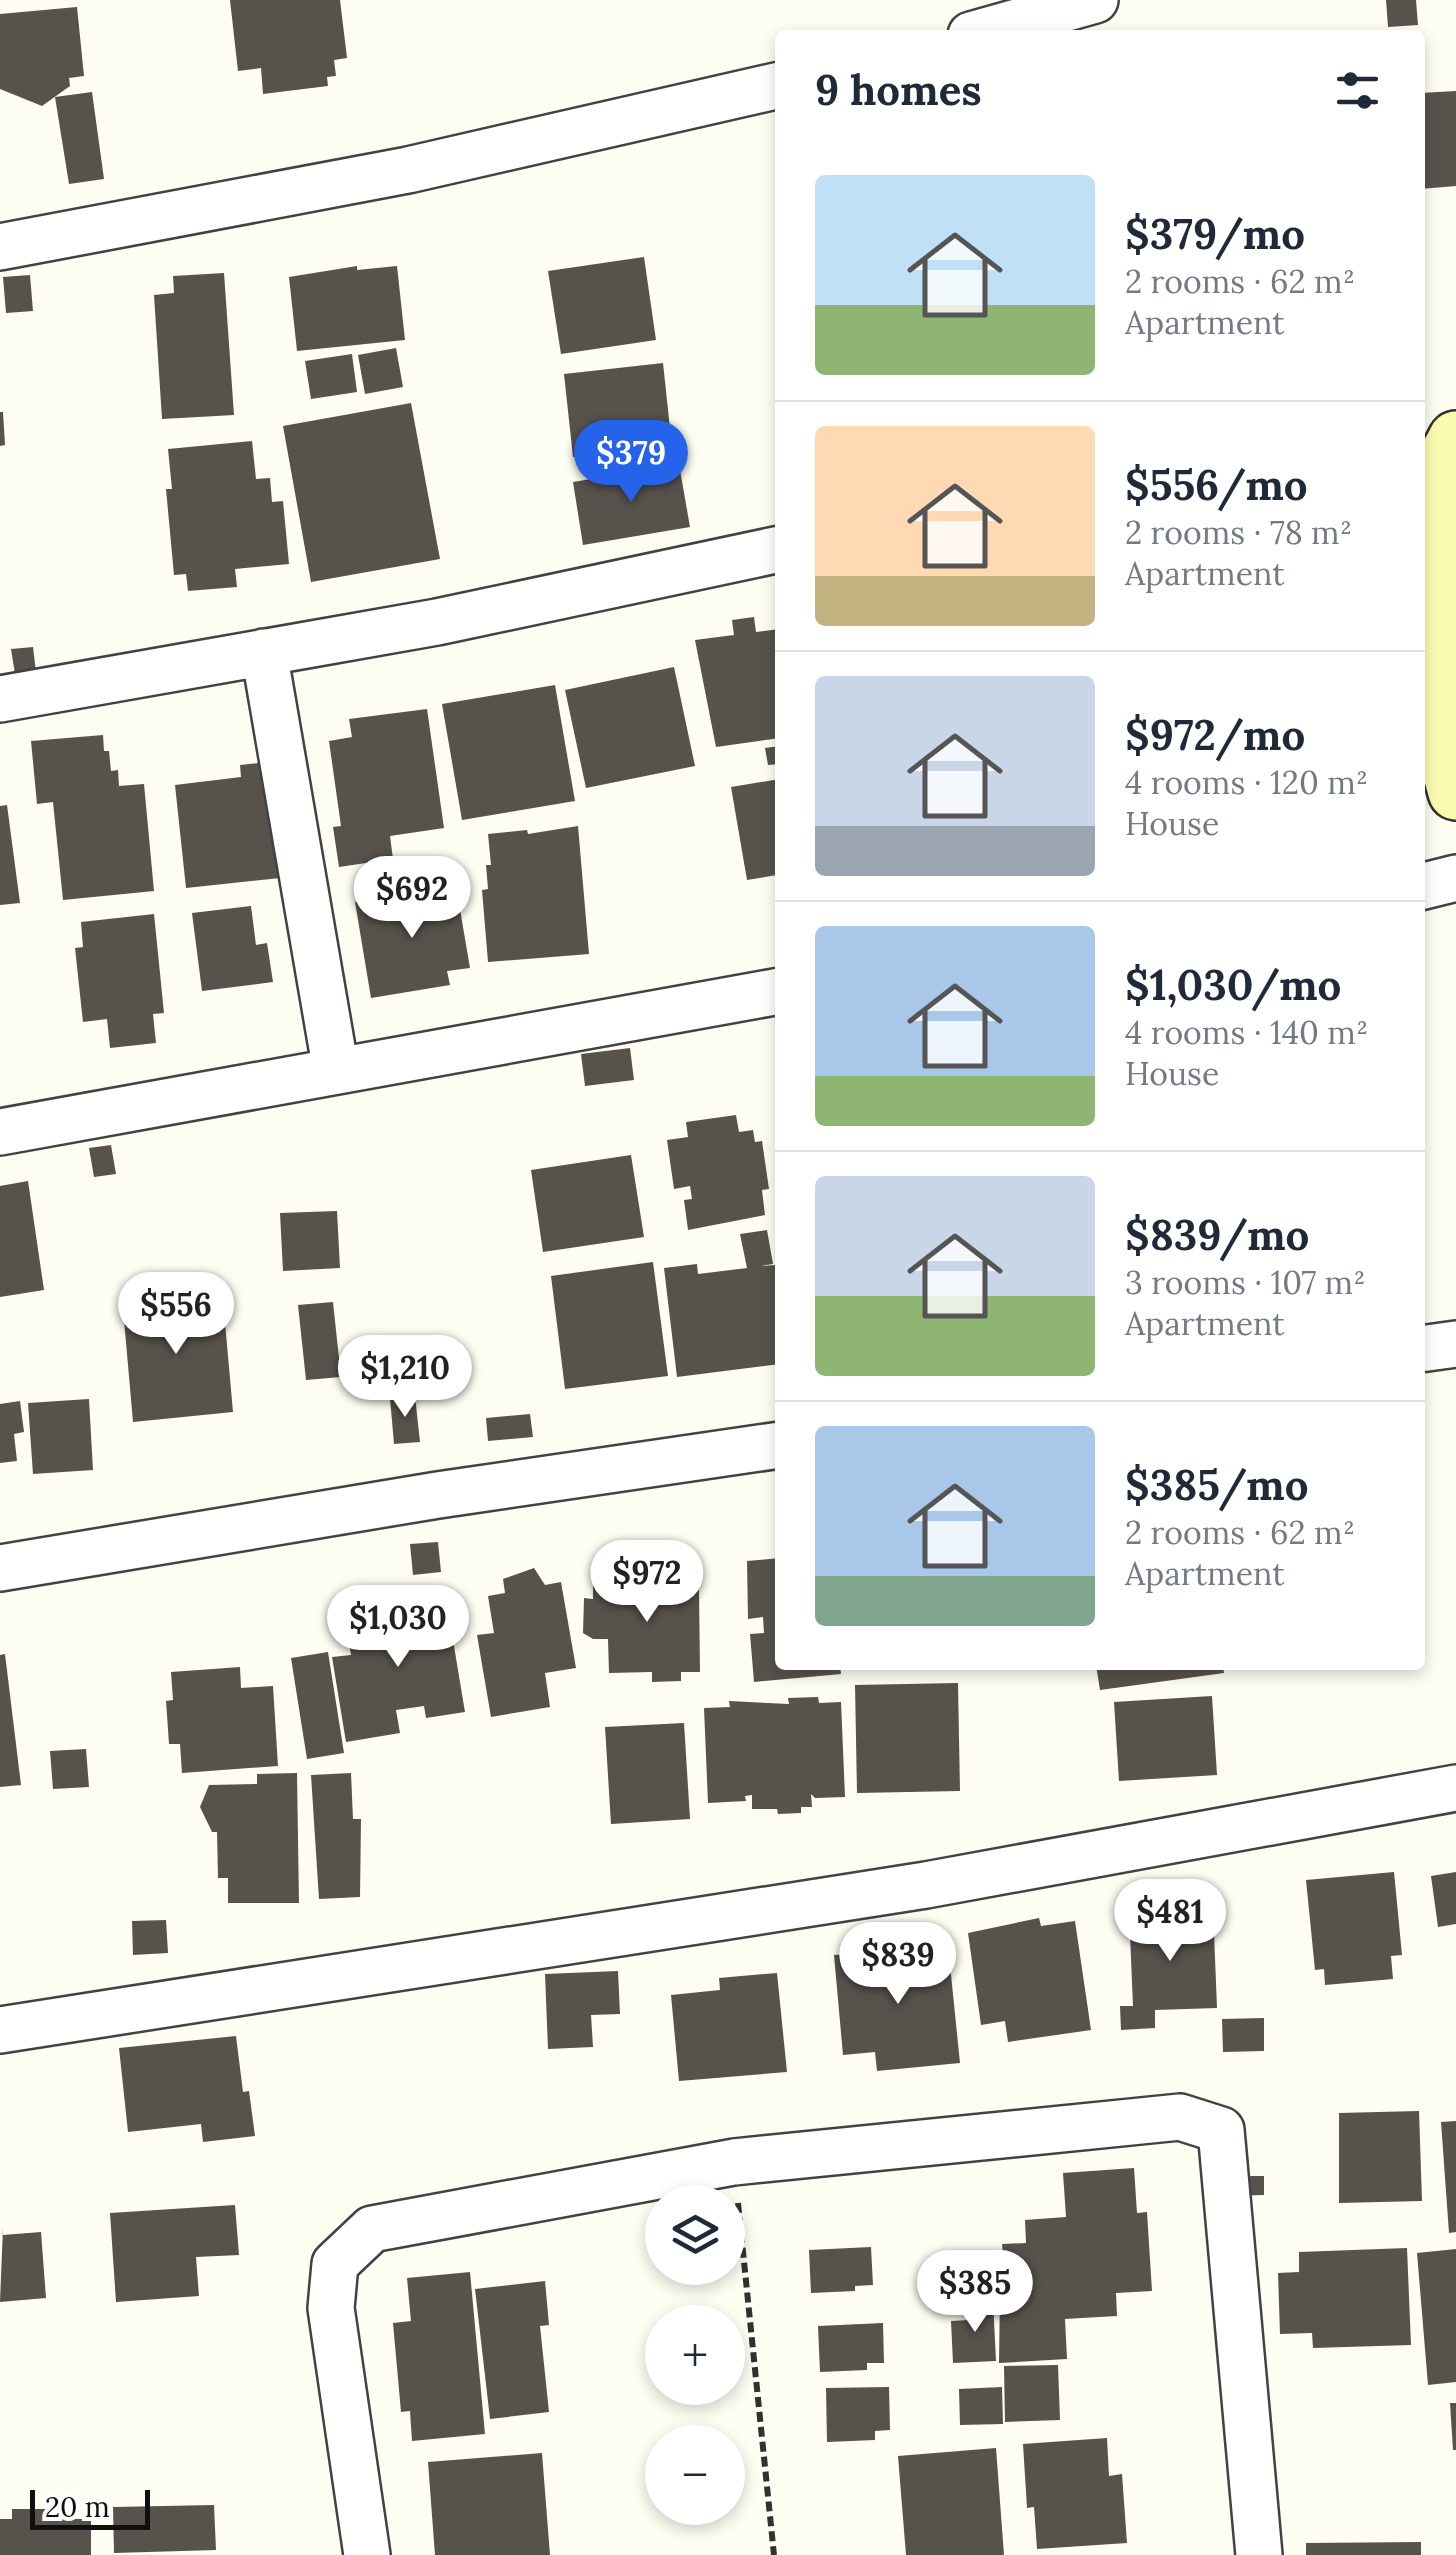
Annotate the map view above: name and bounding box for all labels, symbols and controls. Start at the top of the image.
text: 9 homes [815,63,982,117]
icon: filters [1330,63,1385,118]
text: $379/mo [1125,207,1305,261]
icon: home [895,215,1015,335]
text: 2 rooms · 62 m² [1125,261,1355,302]
text: Apartment [1125,302,1285,343]
pin: $379 [572,420,690,505]
text: $379 [596,432,666,473]
text: $556/mo [1125,458,1308,512]
icon: home [895,466,1015,586]
text: 2 rooms · 78 m² [1125,512,1352,553]
text: Apartment [1125,553,1285,594]
text: $972/mo [1125,708,1305,762]
icon: home [895,716,1015,836]
text: 4 rooms · 120 m² [1125,762,1368,803]
text: House [1125,803,1219,844]
pin: $692 [353,856,471,941]
text: $692 [376,868,448,909]
text: $1,030/mo [1125,958,1341,1012]
icon: home [895,966,1015,1086]
text: 4 rooms · 140 m² [1125,1012,1368,1053]
text: House [1125,1053,1219,1094]
text: $839/mo [1125,1208,1309,1262]
icon: home [895,1216,1015,1336]
text: 3 rooms · 107 m² [1125,1262,1365,1303]
pin: $556 [117,1272,235,1357]
text: $556 [140,1284,212,1325]
text: Apartment [1125,1303,1285,1344]
pin: $1,210 [324,1335,486,1420]
text: $1,210 [360,1347,450,1388]
text: $385/mo [1125,1458,1309,1512]
icon: home [895,1466,1015,1586]
text: 2 rooms · 62 m² [1125,1512,1355,1553]
pin: $972 [588,1540,706,1625]
text: $972 [612,1552,682,1593]
text: Apartment [1125,1553,1285,1594]
pin: $1,030 [317,1585,479,1670]
text: $1,030 [349,1597,447,1638]
pin: $481 [1111,1879,1229,1964]
text: $481 [1136,1891,1204,1932]
pin: $839 [839,1922,957,2007]
text: $839 [861,1934,935,1975]
map controls [645,2185,745,2525]
button: layers [645,2185,745,2285]
pin: $385 [916,2250,1034,2335]
text: $385 [939,2262,1011,2303]
button: + [645,2305,745,2405]
button: − [645,2425,745,2525]
scale bar [30,2485,150,2530]
text: 20 m [45,2489,110,2525]

